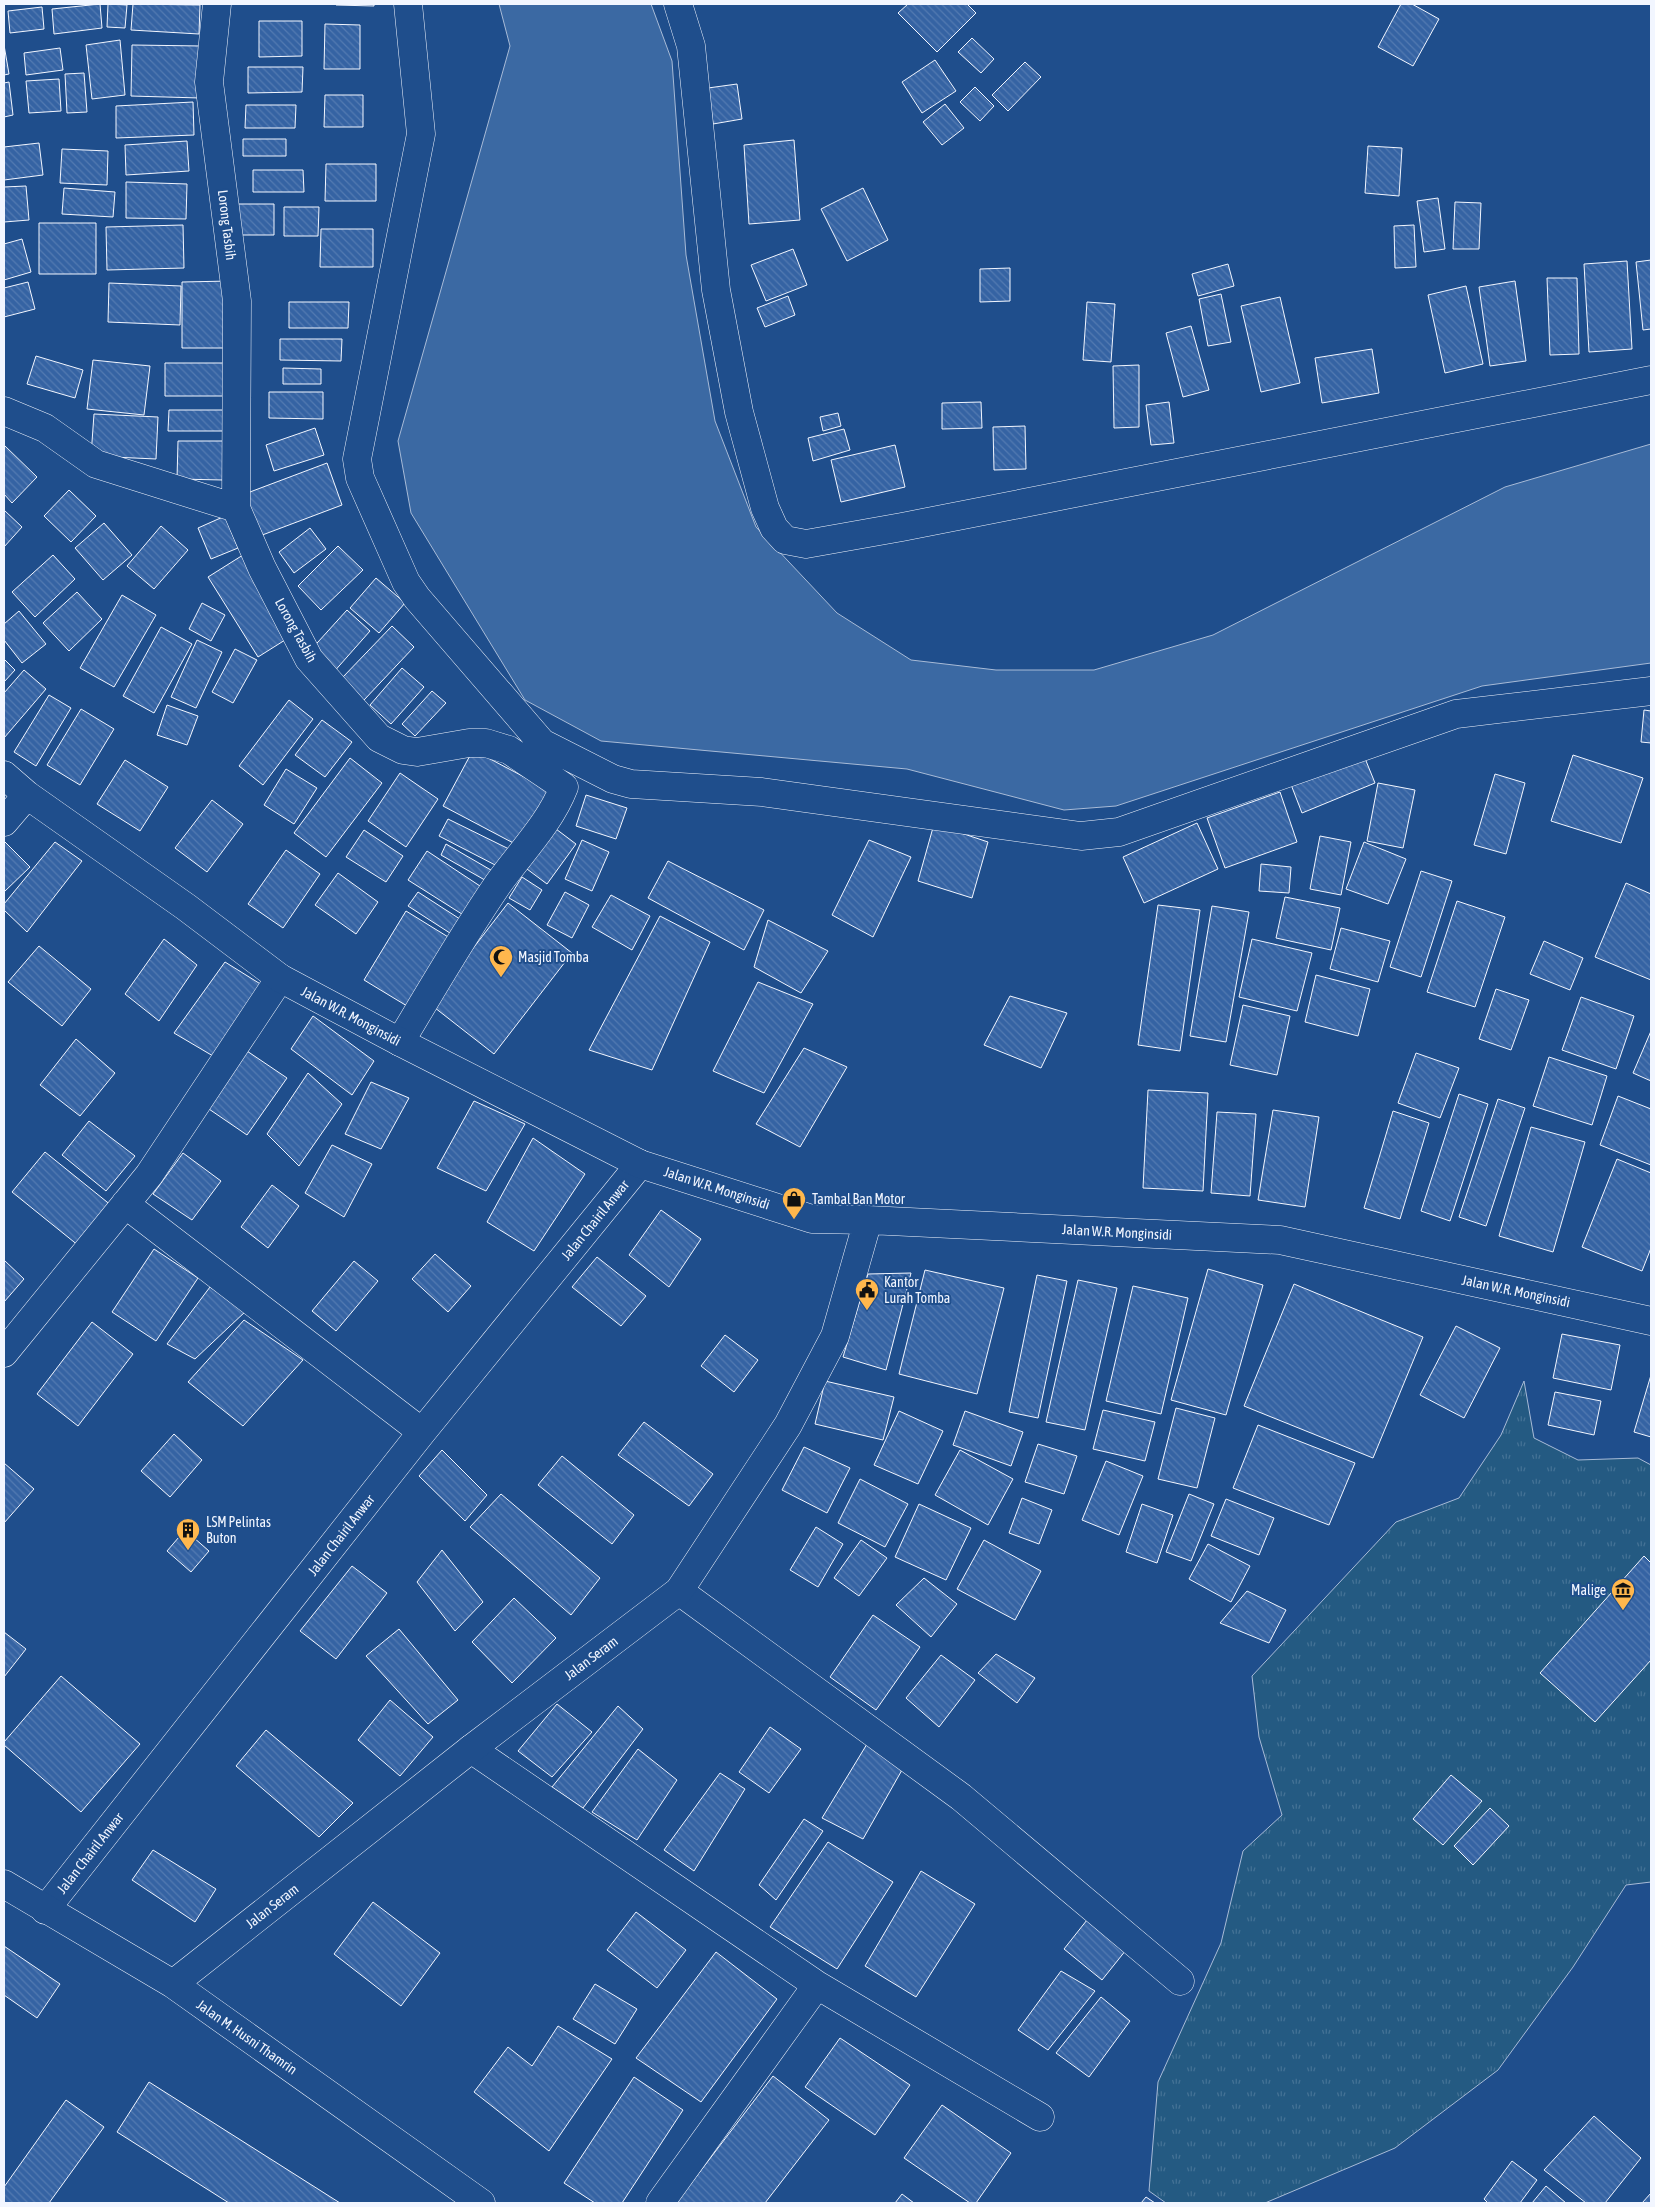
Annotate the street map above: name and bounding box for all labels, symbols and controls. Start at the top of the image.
street label: Lorong Tasbih [215,189,239,261]
street label: Lorong Tasbih [272,595,320,665]
mosque icon: Masjid Tomba [488,944,514,978]
place label: Masjid Tomba [518,949,589,965]
street label: Jalan W.R. Monginsidi [299,983,403,1049]
street label: Jalan W.R. Monginsidi [662,1163,772,1213]
street label: Jalan Chairil Anwar [558,1176,633,1263]
shop icon: Tambal Ban Motor [781,1186,807,1220]
place label: Tambal Ban Motor [812,1191,906,1207]
street label: Jalan W.R. Monginsidi [1062,1221,1172,1243]
street label: Jalan W.R. Monginsidi [1460,1272,1572,1310]
place label: Kantor Lurah Tomba [884,1274,950,1306]
public building icon: Kantor Lurah Tomba [854,1277,880,1311]
street label: Jalan Chairil Anwar [304,1491,378,1579]
place label: LSM Pelintas Buton [206,1514,271,1546]
building icon: LSM Pelintas Buton [175,1517,201,1551]
museum icon: Malige [1610,1577,1636,1611]
place label: Malige [1571,1582,1606,1598]
street label: Jalan Seram [561,1633,621,1683]
street label: Jalan Chairil Anwar [53,1809,127,1897]
street label: Jalan Seram [242,1880,302,1932]
street label: Jalan M. Husni Thamrin [194,1996,300,2078]

